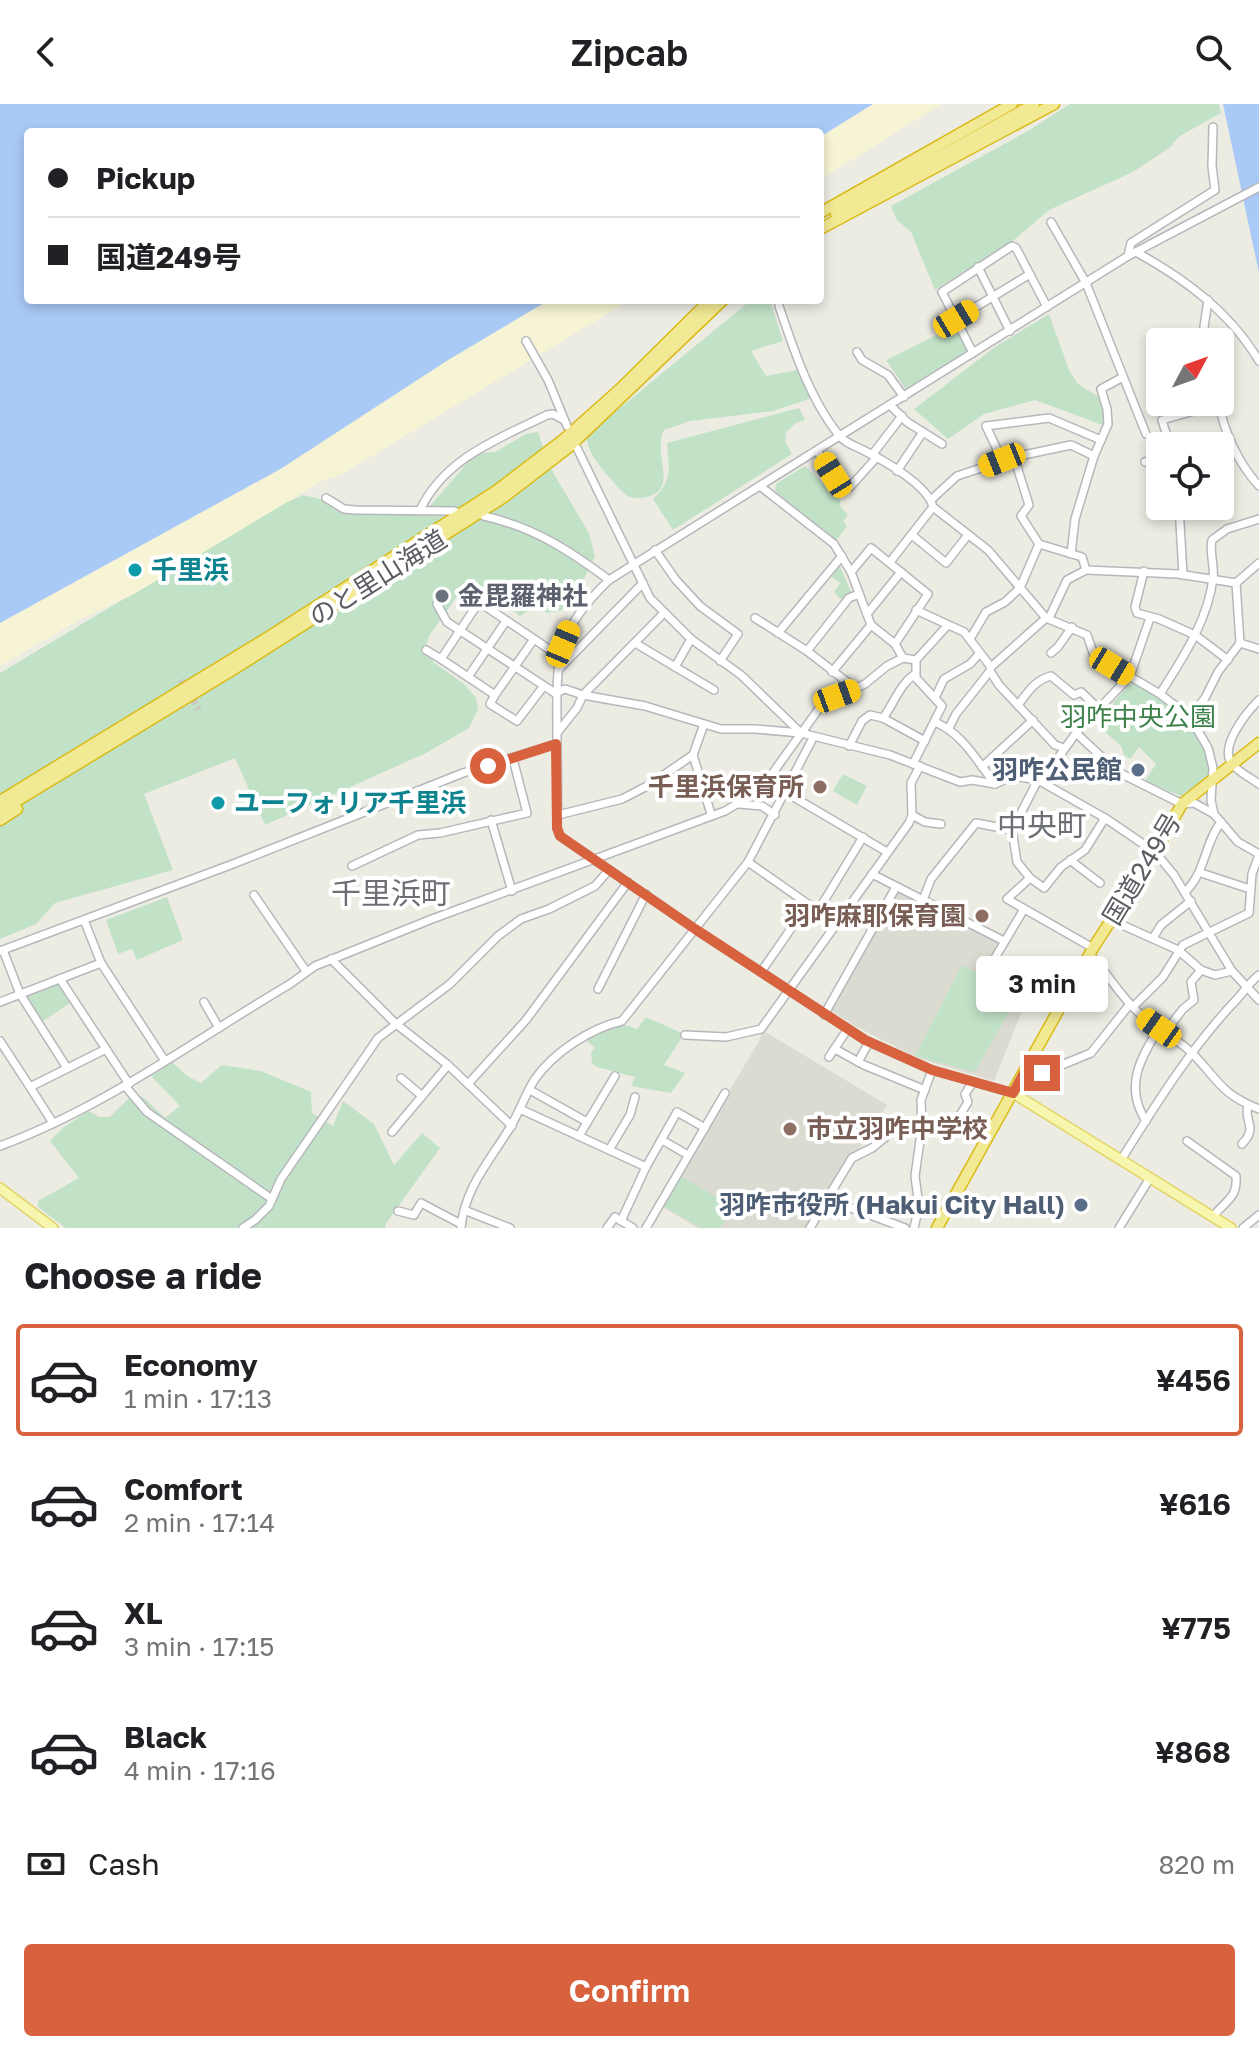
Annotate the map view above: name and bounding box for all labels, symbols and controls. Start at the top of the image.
icon: back [24,30,68,74]
icon: search [1191,30,1235,74]
text: Zipcab [571,31,688,74]
text: Pickup [96,160,195,196]
text: 国道249号 [96,239,242,275]
car [929,296,983,342]
north arrow [1146,328,1234,416]
map controls [1146,328,1234,520]
button: locate [1146,432,1234,520]
car [975,440,1029,480]
car [810,448,856,502]
street label: のと里山海道 [303,523,452,632]
place label: 千里浜 [151,554,229,585]
marker: 千里浜 [126,561,144,579]
place label: 金毘羅神社 [458,580,588,611]
marker: 金毘羅神社 [433,587,451,605]
car [543,617,583,671]
car [1085,643,1139,689]
car [810,677,864,715]
park label: 羽咋中央公園 [1060,701,1216,732]
route start [470,748,506,784]
place label: 羽咋公民館 [992,754,1122,785]
marker: 羽咋公民館 [1129,761,1147,779]
place label: 千里浜保育所 [648,771,804,802]
marker: 千里浜保育所 [811,778,829,796]
place label: ユーフォリア千里浜 [234,787,466,818]
marker: ユーフォリア千里浜 [209,794,227,812]
district label: 中央町 [997,807,1087,843]
street label: 国道249号 [1096,807,1187,930]
district label: 千里浜町 [331,875,451,911]
place label: 羽咋麻耶保育園 [784,900,966,931]
marker: 羽咋麻耶保育園 [973,907,991,925]
callout: 3 min [976,957,1108,1013]
text: 3 min [1008,968,1076,999]
car [1132,1004,1186,1052]
route end [1024,1055,1060,1091]
place label: 市立羽咋中学校 [806,1113,988,1144]
marker: 市立羽咋中学校 [781,1120,799,1138]
place label: 羽咋市役所 (Hakui City Hall) [719,1189,1065,1220]
marker: 羽咋市役所 (Hakui City Hall) [1072,1196,1090,1214]
text: Choose a ride [24,1254,262,1297]
icon: car [28,1344,100,1416]
text: Economy [124,1347,258,1383]
text: ¥456 [1156,1362,1231,1398]
text: 1 min · 17:13 [124,1383,272,1414]
icon: car [28,1468,100,1540]
text: Comfort [124,1471,243,1507]
text: ¥616 [1159,1486,1231,1522]
text: 2 min · 17:14 [124,1507,275,1538]
icon: car [28,1592,100,1664]
text: XL [124,1595,163,1631]
text: ¥775 [1161,1610,1231,1646]
text: 3 min · 17:15 [124,1631,274,1662]
icon: car [28,1716,100,1788]
text: Black [124,1719,207,1755]
text: ¥868 [1155,1734,1231,1770]
text: 4 min · 17:16 [124,1755,276,1786]
icon: cash [24,1842,68,1886]
text: Cash [88,1846,160,1882]
text: 820 m [1158,1849,1235,1880]
button: Confirm [24,1944,1235,2036]

